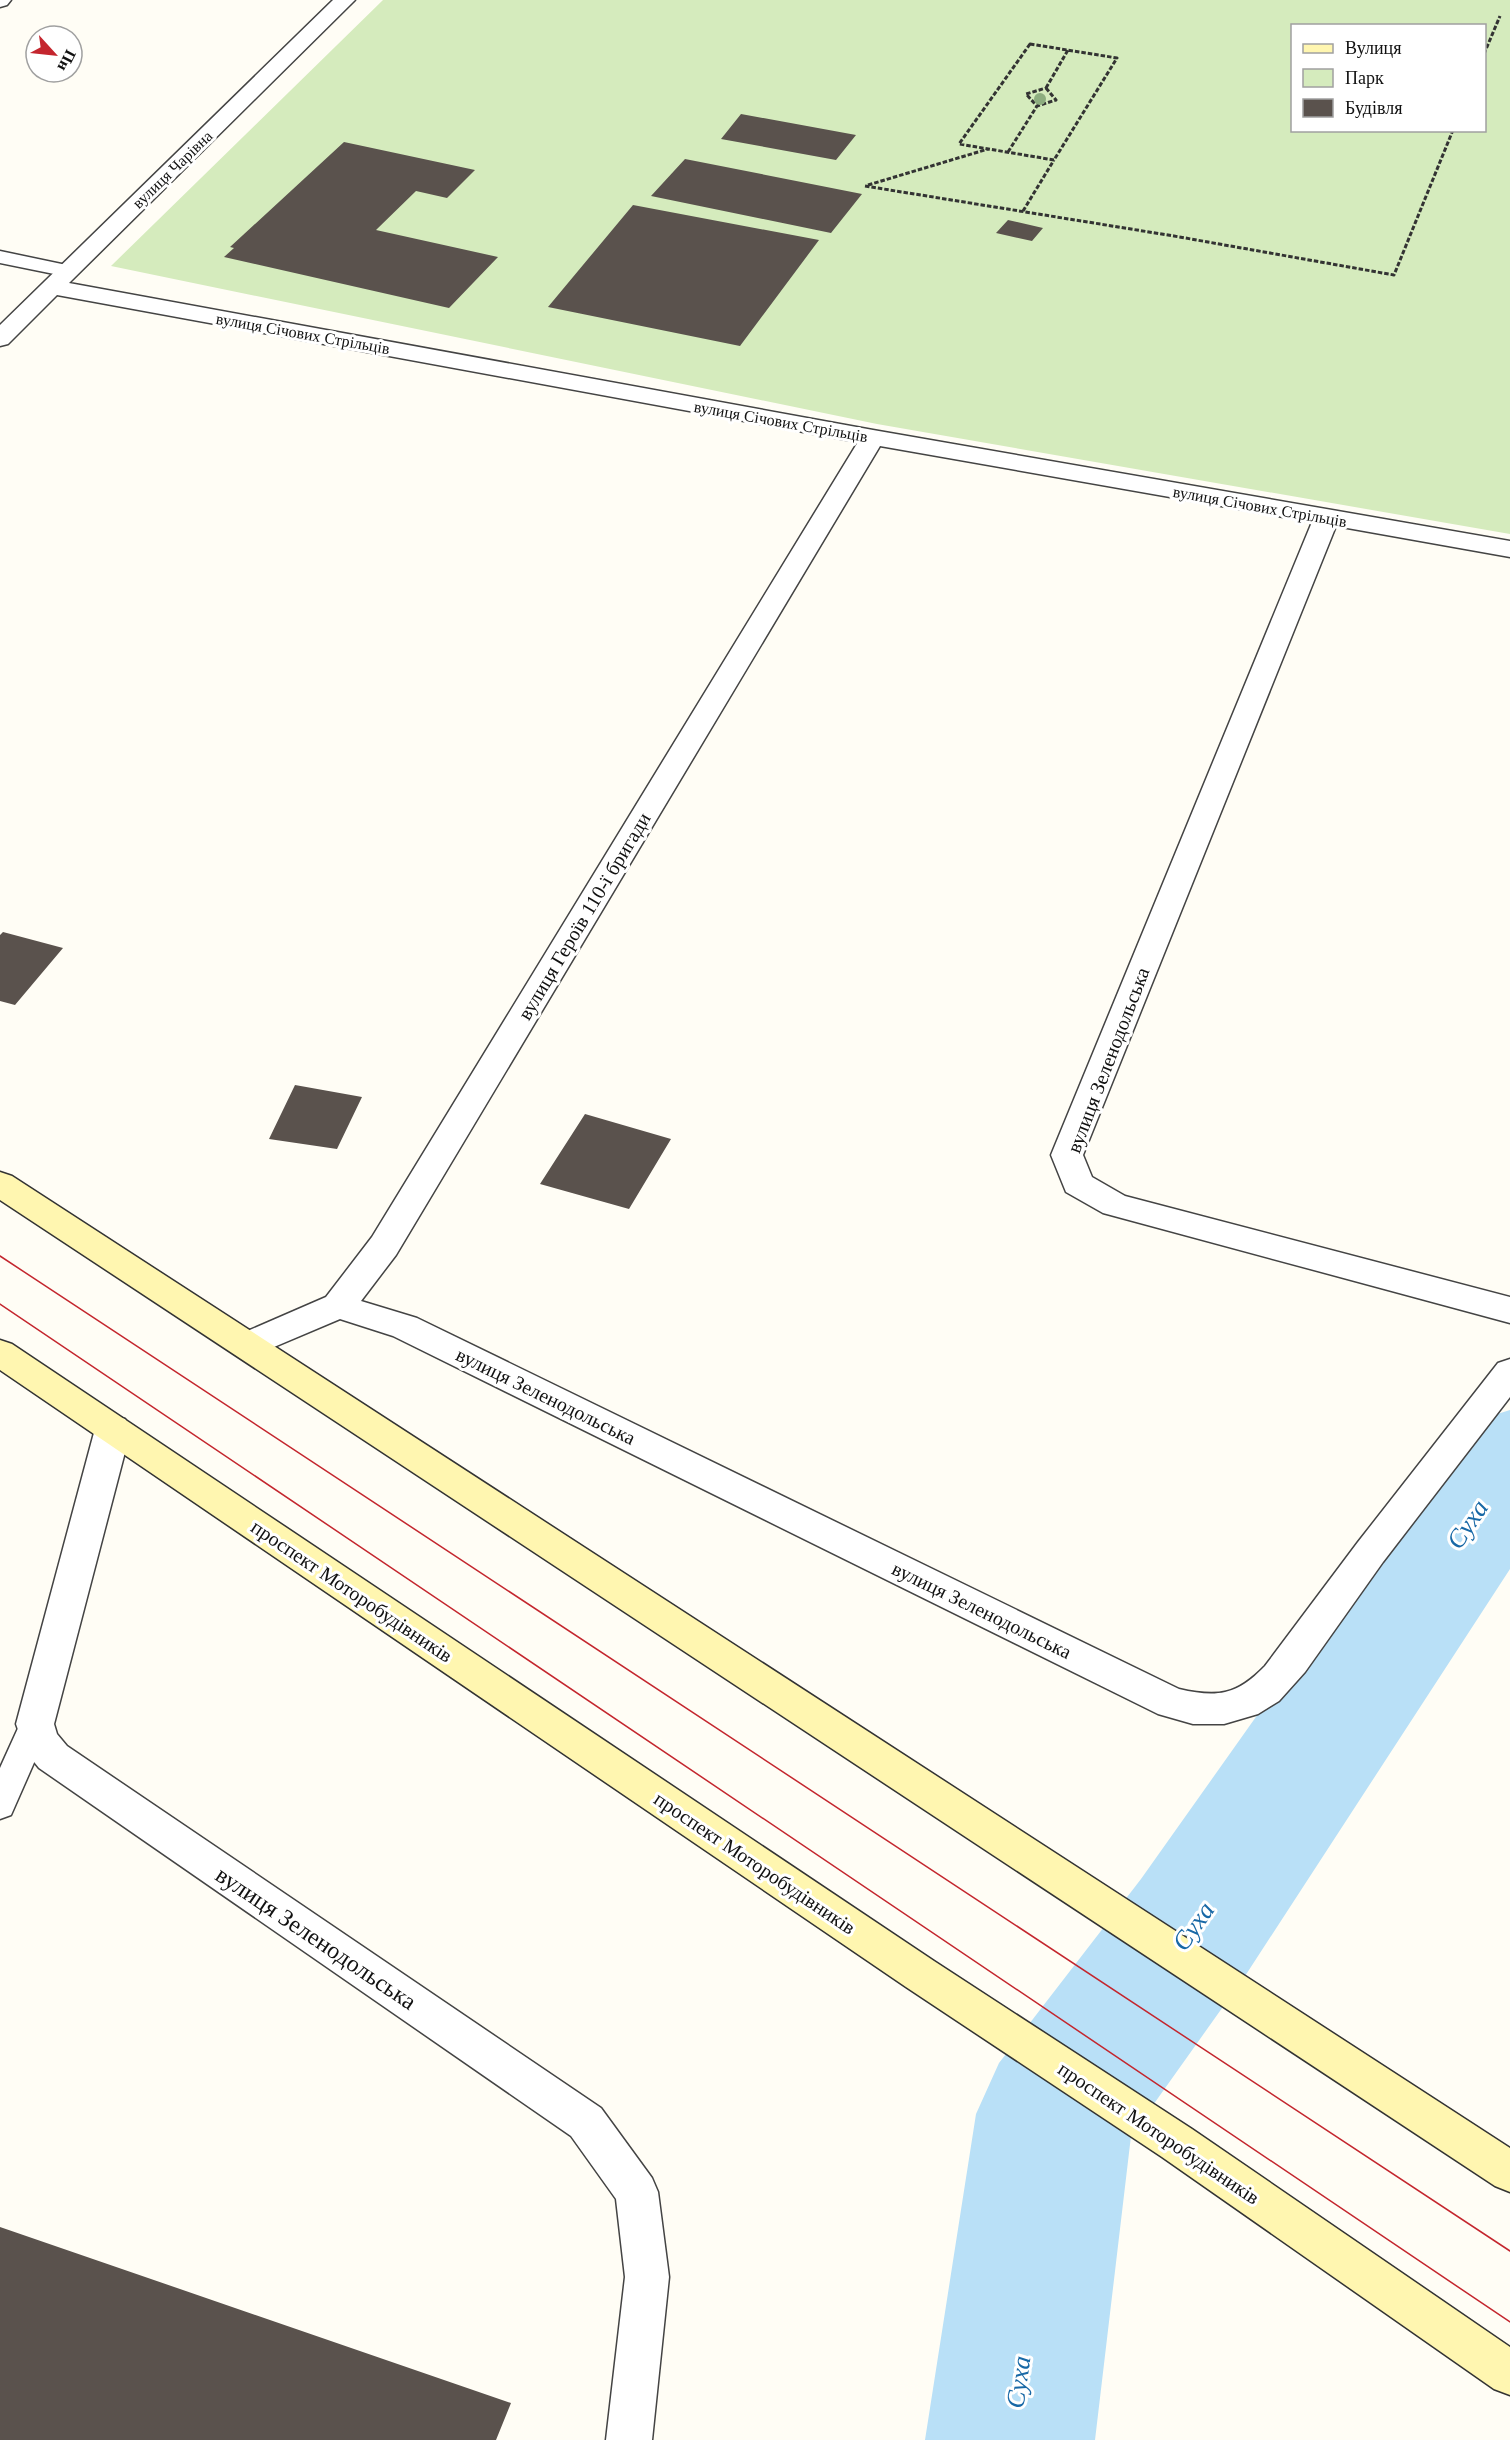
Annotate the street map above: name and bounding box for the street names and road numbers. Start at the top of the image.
street label: вулиця Чарівна [129,127,216,212]
street label: вулиця Січових Стрільців [215,310,391,358]
street label: вулиця Січових Стрільців [693,398,869,446]
street label: вулиця Січових Стрільців [1172,483,1348,531]
street label: вулиця Героїв 110-ї бригади [513,808,656,1024]
street label: вулиця Зеленодольська [1062,964,1154,1156]
street label: вулиця Зеленодольська [452,1343,639,1450]
street label: проспект Моторобудівників [247,1515,457,1667]
street label: вулиця Зеленодольська [888,1557,1075,1664]
street label: проспект Моторобудівників [650,1787,860,1939]
street label: вулиця Зеленодольська [211,1861,421,2015]
street label: проспект Моторобудівників [1054,2057,1264,2209]

